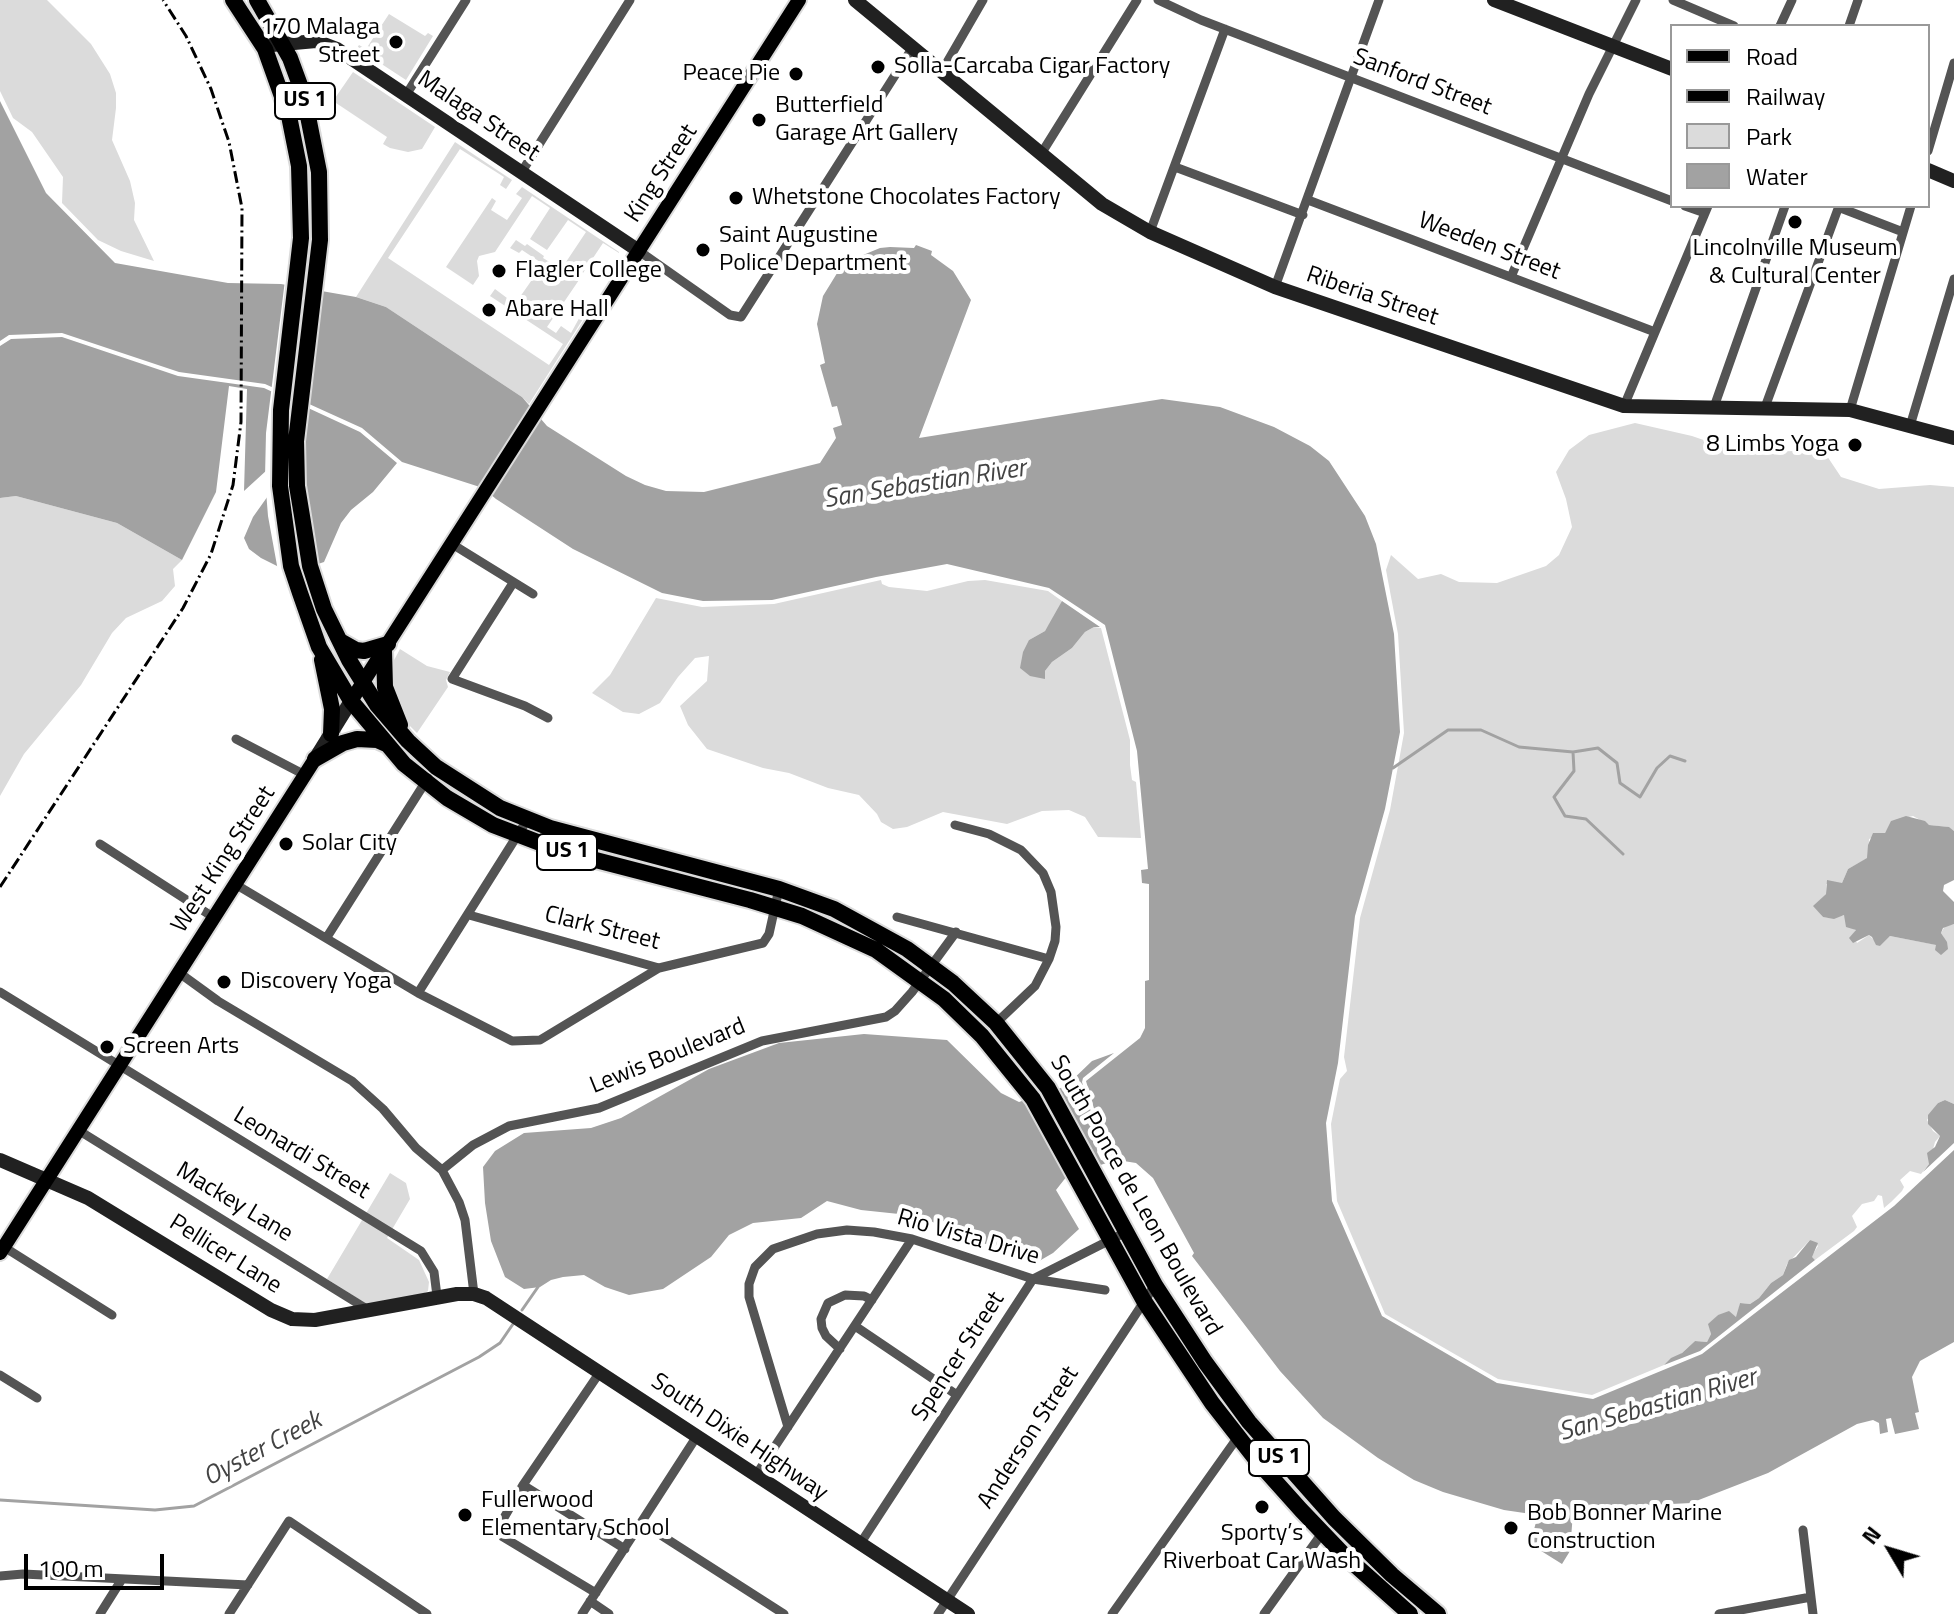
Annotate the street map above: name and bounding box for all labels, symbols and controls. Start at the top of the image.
place label: 170 Malaga Street [260,14,380,70]
legend [1670,24,1930,208]
marker: 170 Malaga Street [387,33,405,51]
text: Road [1746,38,1798,74]
street label: Sanford Street [1349,43,1495,123]
place label: Solla-Carcaba Cigar Factory [894,53,1170,81]
marker: Solla-Carcaba Cigar Factory [869,58,887,76]
place label: Peace Pie [682,60,780,88]
marker: Peace Pie [787,65,805,83]
street label: Malaga Street [411,66,545,168]
text: Railway [1746,78,1825,114]
road number: US 1 [275,83,335,119]
place label: Butterfield Garage Art Gallery [775,92,958,148]
marker: Butterfield Garage Art Gallery [750,111,768,129]
text: Park [1746,118,1792,154]
street label: King Street [620,119,704,229]
text: Water [1746,158,1808,194]
place label: Whetstone Chocolates Factory [752,184,1061,212]
marker: Whetstone Chocolates Factory [727,189,745,207]
street label: Weeden Street [1414,207,1564,287]
marker: Lincolnville Museum & Cultural Center [1786,213,1804,231]
place label: Saint Augustine Police Department [719,222,907,278]
place label: Lincolnville Museum & Cultural Center [1692,235,1898,291]
marker: Saint Augustine Police Department [694,241,712,259]
place label: Flagler College [515,257,662,285]
street label: Riberia Street [1302,261,1442,333]
marker: Flagler College [490,262,508,280]
place label: Abare Hall [505,296,609,324]
marker: Abare Hall [480,301,498,319]
place label: 8 Limbs Yoga [1706,431,1839,459]
marker: 8 Limbs Yoga [1846,436,1864,454]
water label: San Sebastian River [822,454,1028,516]
street label: West King Street [166,781,282,939]
place label: Solar City [302,830,397,858]
road number: US 1 [537,834,597,870]
marker: Solar City [277,835,295,853]
street label: Clark Street [541,901,663,957]
place label: Discovery Yoga [240,968,392,996]
marker: Discovery Yoga [215,973,233,991]
street label: Lewis Boulevard [586,1013,750,1101]
place label: Screen Arts [123,1033,239,1061]
marker: Screen Arts [98,1038,116,1056]
street label: South Ponce de Leon Boulevard [1043,1051,1227,1341]
street label: Leonardi Street [228,1102,374,1206]
street label: Mackey Lane [170,1157,298,1249]
street label: Rio Vista Drive [894,1204,1042,1272]
street label: Pellicer Lane [163,1209,287,1301]
street label: Spencer Street [906,1287,1012,1427]
street label: Anderson Street [972,1361,1086,1515]
water label: San Sebastian River [1556,1363,1760,1449]
street label: South Dixie Highway [645,1368,833,1508]
water label: Oyster Creek [198,1406,328,1494]
road number: US 1 [1249,1440,1309,1476]
place label: Fullerwood Elementary School [481,1487,670,1543]
marker: Sporty’s Riverboat Car Wash [1253,1498,1271,1516]
place label: Bob Bonner Marine Construction [1527,1500,1722,1556]
marker: Fullerwood Elementary School [456,1506,474,1524]
north arrow [1850,1510,1930,1590]
marker: Bob Bonner Marine Construction [1502,1519,1520,1537]
text: N [1853,1519,1889,1552]
place label: Sporty’s Riverboat Car Wash [1163,1520,1361,1576]
scale bar [28,1538,168,1588]
text: 100 m [38,1550,104,1586]

